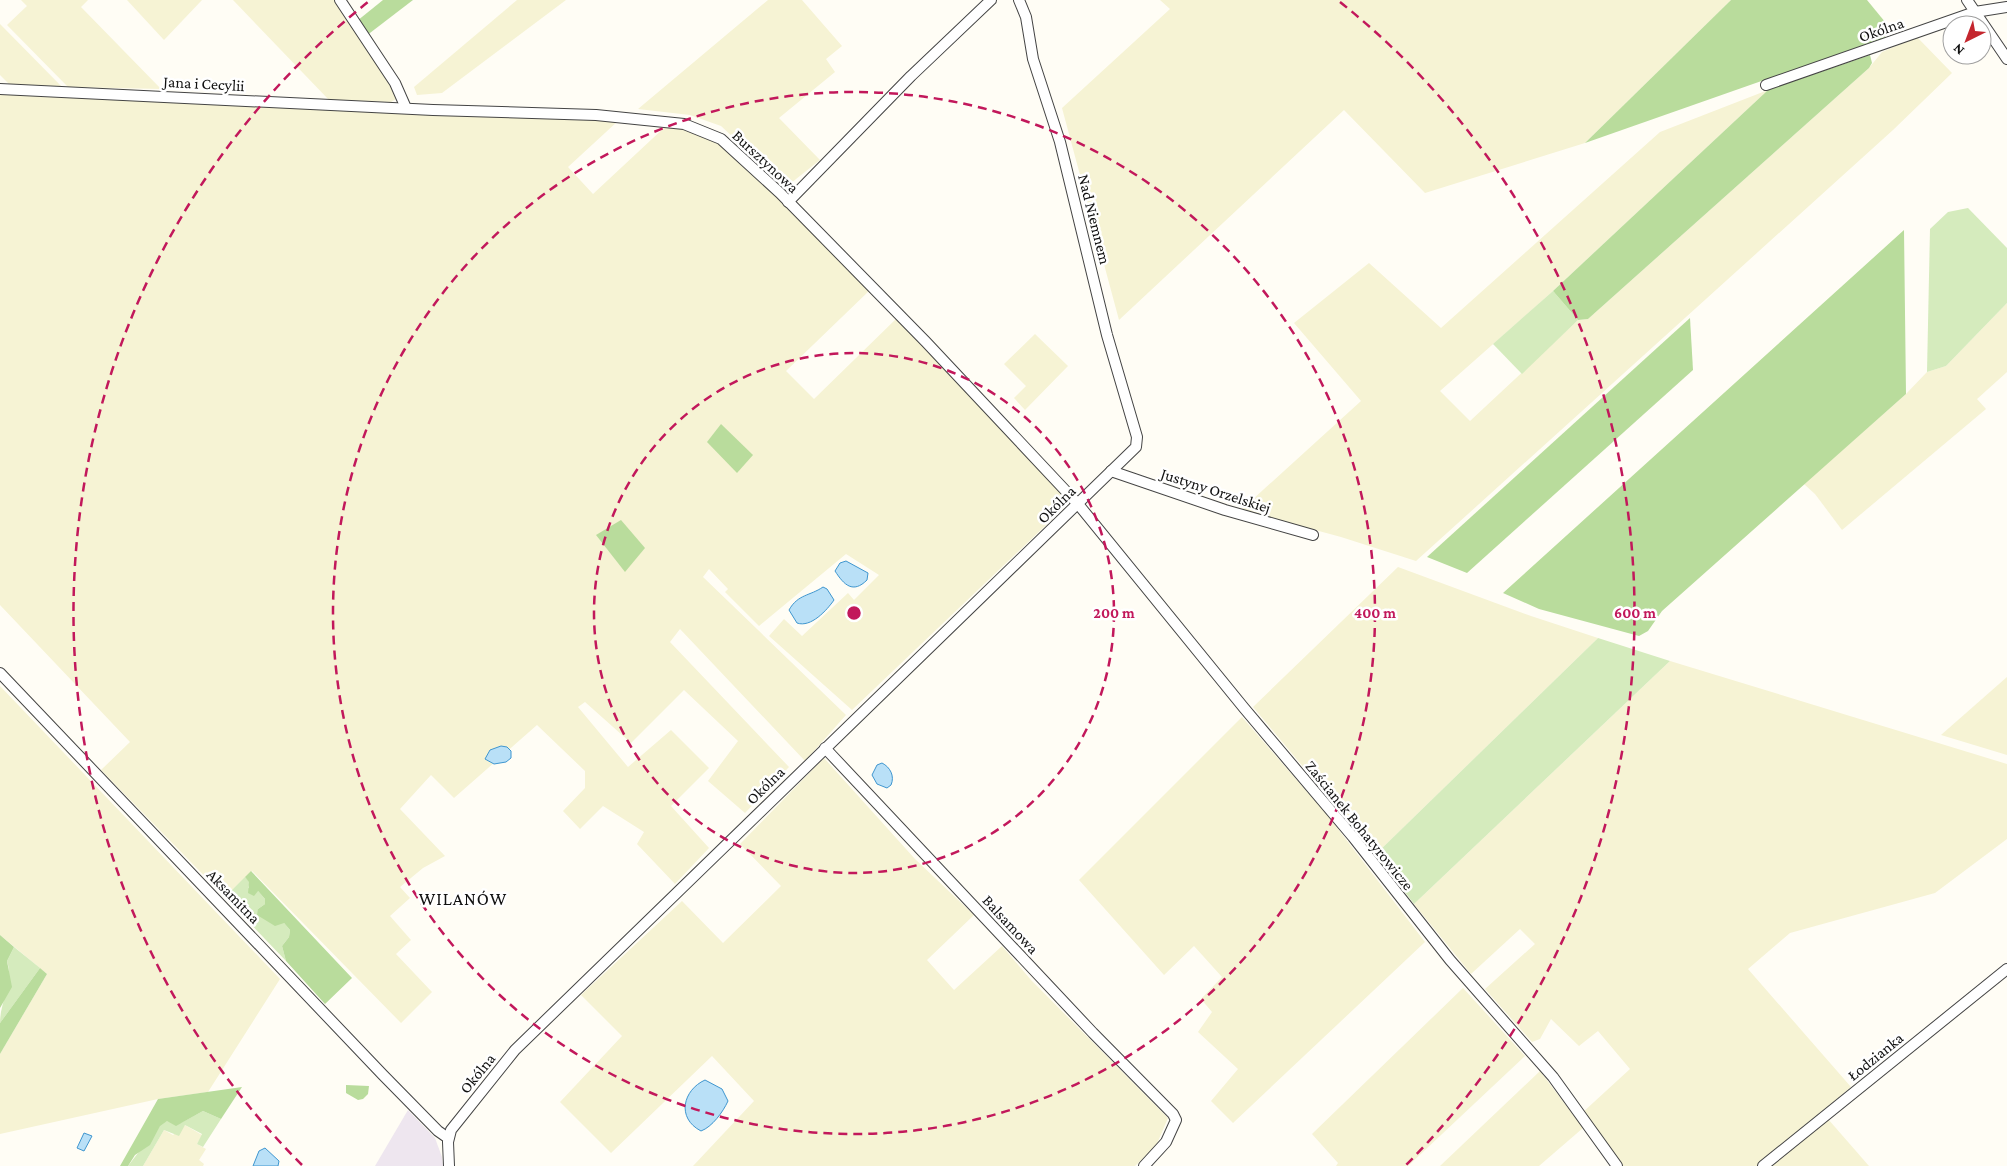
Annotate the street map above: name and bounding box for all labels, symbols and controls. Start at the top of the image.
street label: Okólna [1856,14,1906,45]
north arrow [1942,15,1992,65]
text: N [1949,40,1967,59]
street label: Jana i Cecylii [161,73,245,95]
street label: Bursztynowa [728,126,803,197]
street label: Nad Niemnem [1075,172,1114,266]
street label: Justyny Orzelskiej [1157,464,1273,517]
street label: Okólna [1034,482,1079,527]
centre of rings [845,604,863,622]
text: 200 m [1093,605,1135,621]
text: 400 m [1354,605,1396,621]
text: 600 m [1614,605,1656,621]
street label: Zaścianek Bohatyrowicze [1301,757,1417,894]
street label: Okólna [743,763,788,808]
street label: Aksamitna [204,866,264,927]
district label: WILANÓW [419,889,507,909]
street label: Balsamowa [979,892,1042,958]
street label: Łodzianka [1844,1029,1907,1084]
street label: Okólna [456,1049,499,1097]

